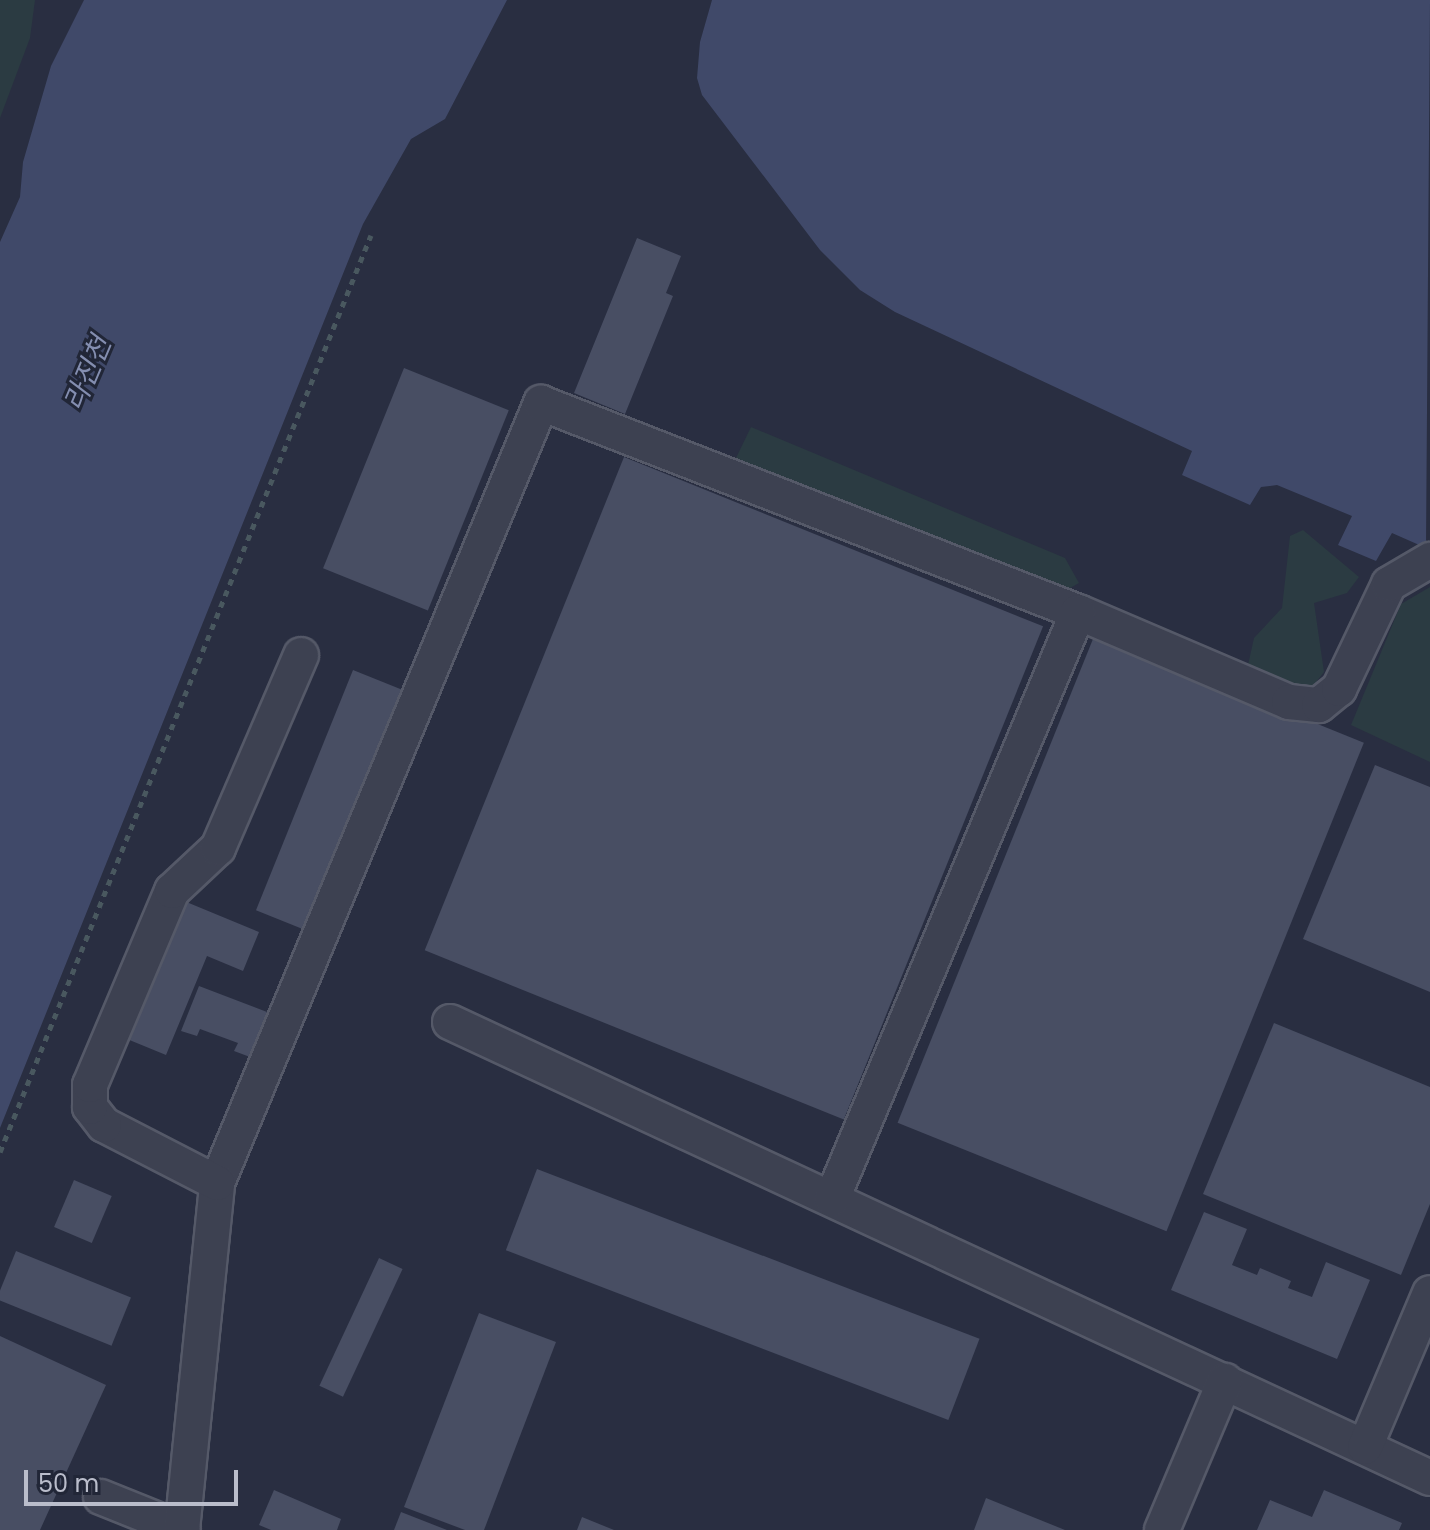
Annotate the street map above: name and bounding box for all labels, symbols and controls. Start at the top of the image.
water label: 라진천 [57,332,119,416]
scale bar [28,1454,242,1504]
text: 50 m [38,1467,99,1500]

